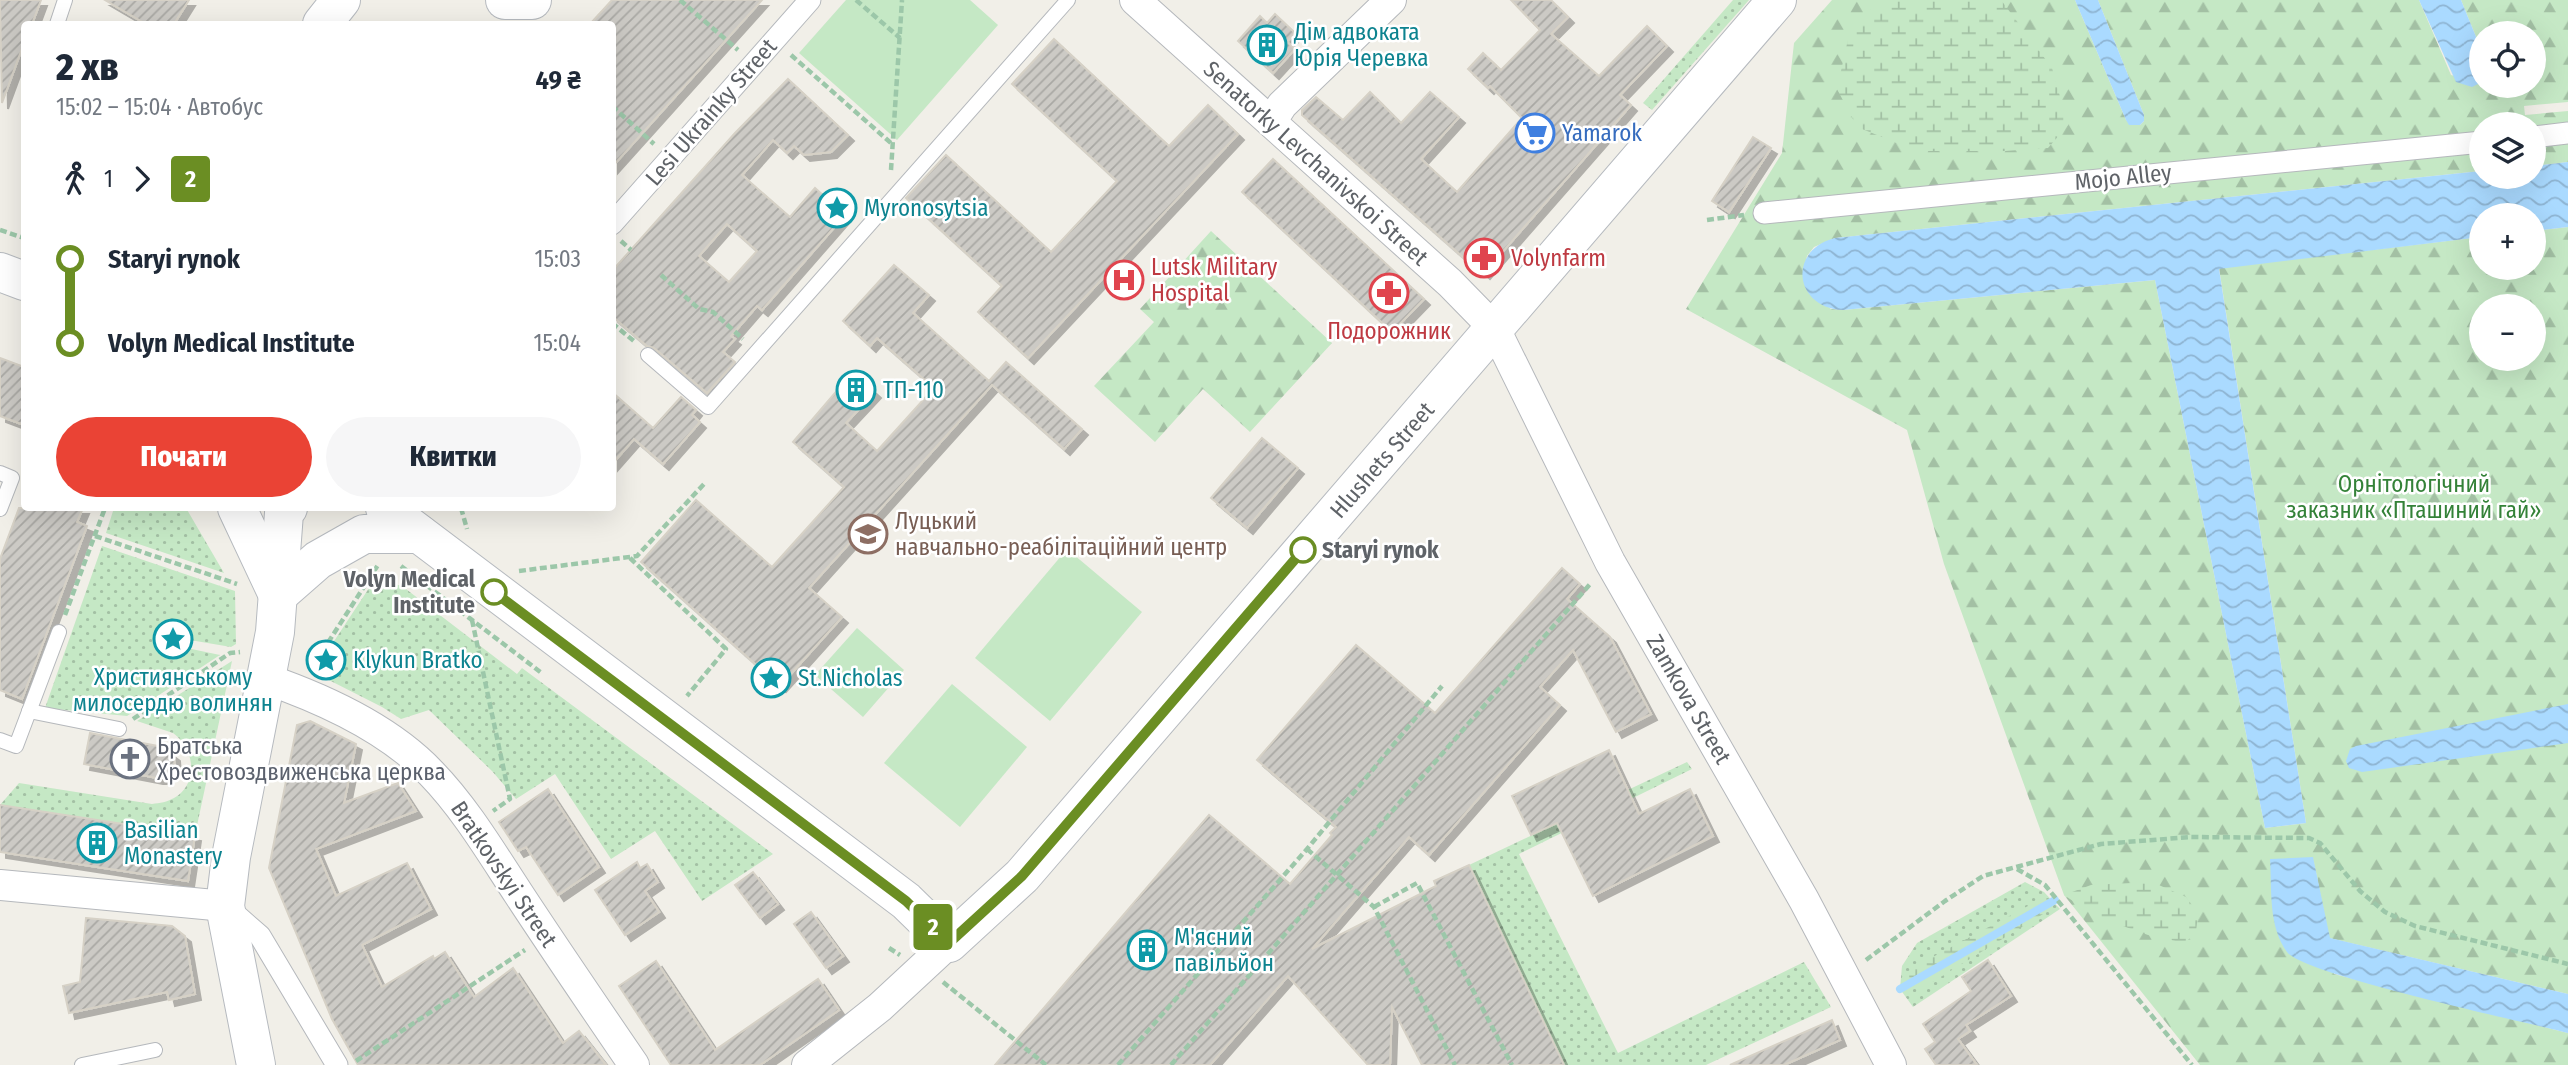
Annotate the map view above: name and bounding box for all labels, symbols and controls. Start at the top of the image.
place label: Дім адвоката Юрія Черевка [1293,18,1428,72]
map controls [2469,21,2546,371]
button: locate [2469,21,2546,98]
building icon: Дім адвоката Юрія Черевка [1246,24,1288,66]
street label: Lesi Ukrainky Street [640,32,783,191]
text: 2 хв [56,44,119,90]
street label: Senatorky Levchanivskoi Street [1198,55,1434,272]
text: 49 ₴ [535,65,581,96]
text: 15:02 – 15:04 · Автобус [56,93,263,121]
supermarket icon: Yamarok [1514,112,1556,154]
button: layers [2469,112,2546,189]
place label: Yamarok [1562,119,1642,147]
street label: Mojo Alley [2073,158,2174,196]
icon: walk [56,160,94,198]
icon: forward [123,160,161,198]
text: 1 [104,165,113,193]
text: 2 [185,165,196,193]
place icon: Myronosytsia [816,187,858,229]
place label: Myronosytsia [864,194,988,222]
button: + [2469,203,2546,280]
pharmacy icon: Volynfarm [1463,237,1505,279]
text: Staryi rynok [108,244,240,275]
place label: Volynfarm [1511,244,1606,272]
text: 15:03 [534,245,581,273]
place label: Lutsk Military Hospital [1151,253,1278,307]
hospital icon: Lutsk Military Hospital [1103,259,1145,301]
pharmacy icon: Подорожник [1368,272,1410,314]
button: − [2469,294,2546,371]
place label: Подорожник [1327,317,1451,345]
text: Volyn Medical Institute [108,328,355,359]
text: 15:04 [533,329,581,357]
building icon: ТП-110 [835,369,877,411]
place label: ТП-110 [883,376,944,404]
street label: Hlushets Street [1324,396,1440,524]
button: Почати [56,417,312,497]
button: Квитки [326,417,581,497]
park label: Орнітологічний заказник «Пташиний гай» [2286,470,2542,524]
place label: Луцький навчально-реабілітаційний центр [895,507,1227,561]
school or university icon: Луцький навчально-реабілітаційний центр [847,513,889,555]
place label: Staryi rynok [1322,536,1439,564]
marker: Staryi rynok [1290,537,1316,563]
place label: Volyn Medical Institute [342,565,476,619]
marker: Volyn Medical Institute [481,579,507,605]
place icon: Християнському милосердю волинян [152,618,194,660]
street label: Zamkova Street [1641,629,1738,769]
place icon: Klykun Bratko [305,639,347,681]
place label: Klykun Bratko [353,646,483,674]
place icon: St.Nicholas [750,657,792,699]
place label: Християнському милосердю волинян [73,663,273,717]
place label: St.Nicholas [798,664,903,692]
place label: Братська Хрестовоздвиженська церква [157,732,446,786]
church icon: Братська Хрестовоздвиженська церква [109,738,151,780]
street label: Bratkovskyi Street [445,796,563,953]
place label: Basilian Monastery [124,816,223,870]
building icon: Basilian Monastery [76,822,118,864]
line badge: 2 [910,904,956,950]
text: 2 [927,913,939,941]
place label: М'ясний павільйон [1174,923,1274,977]
building icon: М'ясний павільйон [1126,929,1168,971]

